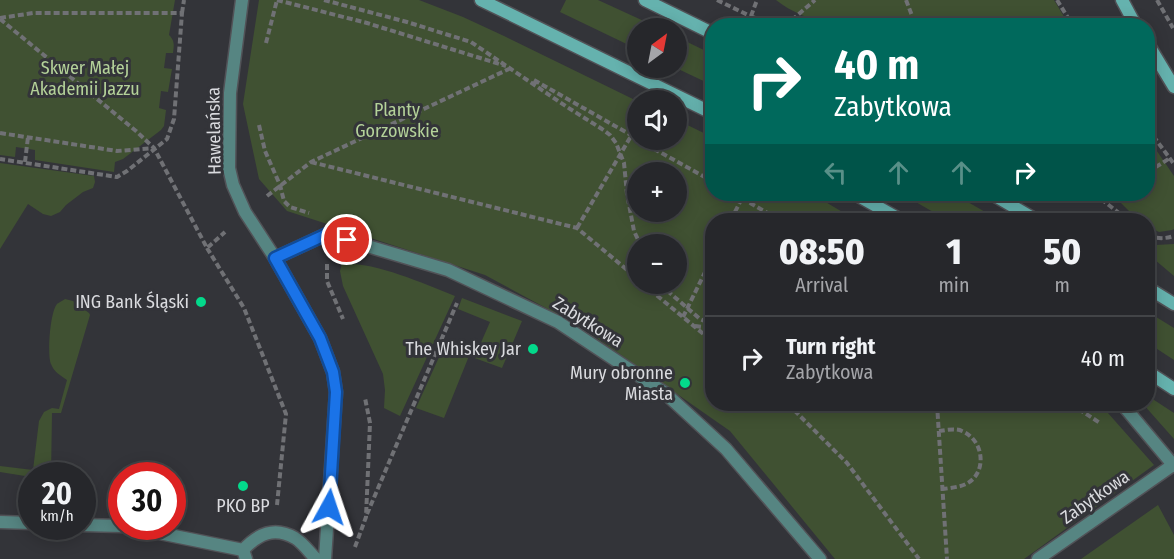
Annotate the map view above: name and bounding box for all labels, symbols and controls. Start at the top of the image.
north arrow [627,18,687,78]
map controls [627,18,687,294]
text: 40 m [834,40,919,90]
icon: right [735,42,813,120]
park label: Skwer Małej Akademii Jazzu [30,57,140,100]
street label: Hawelańska [202,87,226,175]
button: sound [627,90,687,150]
text: Zabytkowa [834,91,952,123]
park label: Planty Gorzowskie [355,99,439,142]
icon: left [819,156,852,189]
icon: ahead [882,156,915,189]
icon: ahead [945,156,978,189]
icon: right [1008,156,1041,189]
button: + [627,162,687,222]
pin [321,214,372,265]
icon: arrive [330,223,363,256]
text: 08:50 [779,230,865,274]
text: 1 [946,230,962,274]
text: 50 [1043,230,1081,274]
button: − [627,234,687,294]
text: Arrival [795,273,848,297]
text: min [938,273,969,297]
text: m [1055,273,1070,297]
place label: ING Bank Śląski [75,291,189,313]
street label: Zabytkowa [549,292,627,352]
marker: ING Bank Śląski [194,295,208,309]
text: Turn right [786,333,875,360]
place label: The Whiskey Jar [406,338,522,360]
marker: The Whiskey Jar [526,342,540,356]
icon: right [735,342,768,375]
text: 40 m [1081,345,1125,372]
text: Zabytkowa [786,360,873,384]
place label: Mury obronne Miasta [570,362,673,405]
marker: Mury obronne Miasta [678,376,692,390]
speed limit sign: 30 [108,462,186,540]
street label: Zabytkowa [1057,465,1134,529]
position arrow [297,475,361,539]
text: 20 [42,476,72,512]
marker: PKO BP [236,479,250,493]
place label: PKO BP [216,495,270,517]
text: km/h [40,507,74,525]

